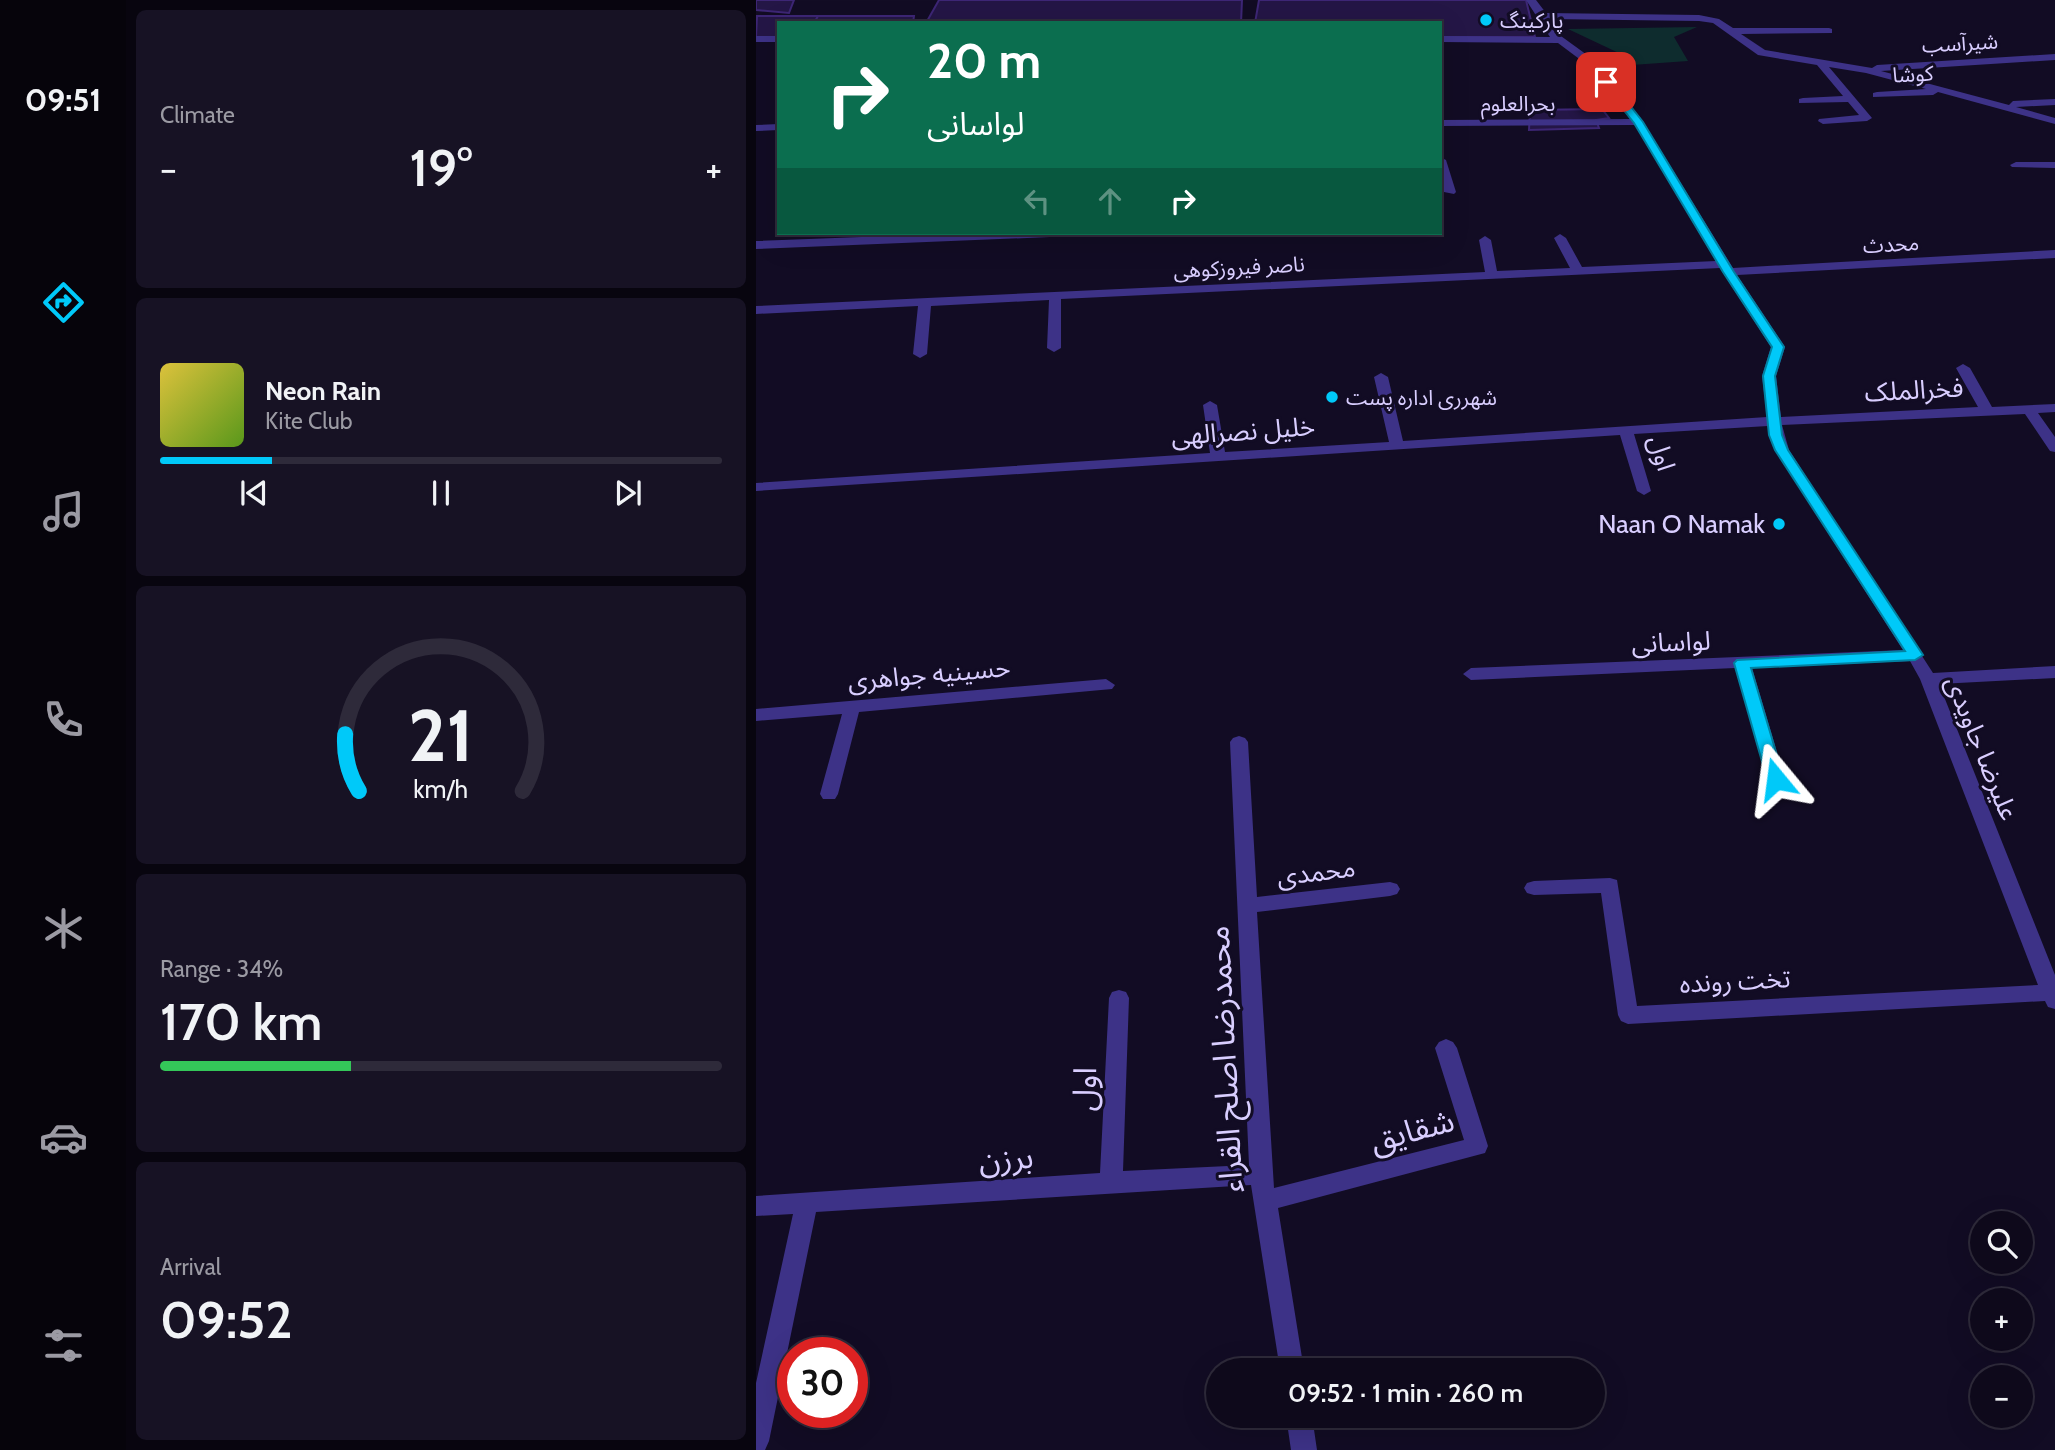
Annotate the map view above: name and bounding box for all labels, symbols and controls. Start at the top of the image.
place label: پارکینگ [1500,8,1563,34]
marker: پارکینگ [1478,12,1494,28]
street label: شیرآسب [1921,29,1999,57]
text: 20 m [927,31,1041,90]
icon: right [812,49,903,140]
pin [1576,52,1636,112]
street label: کوشا [1892,60,1935,88]
icon: arrive [1587,63,1625,101]
text: 09:51 [25,80,101,119]
street label: بحرالعلوم [1481,91,1555,120]
text: Climate [160,101,235,129]
text: لواسانی [927,104,1025,143]
text: 19° [410,136,472,199]
text: − [160,145,177,192]
text: + [705,145,722,192]
icon: left [1018,182,1056,220]
icon: ahead [1091,182,1129,220]
icon: right [1164,182,1202,220]
street label: محدث [1862,230,1920,258]
street label: ناصر فیروزکوهی [1173,251,1305,283]
icon: directions [39,278,88,327]
street label: فخرالملک [1864,371,1964,409]
text: Neon Rain [265,375,381,407]
place label: شهرری اداره پست [1346,385,1497,411]
marker: شهرری اداره پست [1324,389,1340,405]
text: Kite Club [265,407,352,435]
street label: خلیل نصرالهی [1170,410,1316,452]
street label: اول [1641,431,1683,475]
icon: previous [235,474,273,512]
icon: pause [422,474,460,512]
icon: next [609,474,647,512]
icon: music [39,487,88,536]
place label: Naan O Namak [1598,508,1765,540]
marker: Naan O Namak [1771,516,1787,532]
street label: لواسانی [1631,625,1711,659]
street label: حسینیه جواهری [846,651,1012,697]
street label: علیرضا جاویدی [1939,671,2025,825]
text: 21 [408,691,474,779]
icon: phone [39,695,88,744]
position arrow [1739,742,1813,816]
text: km/h [414,774,468,804]
street label: محمدی [1275,851,1357,893]
icon: climate [39,904,88,953]
street label: محمدرضا اصلح القراء [1198,924,1255,1194]
text: Range · 34% [160,955,283,983]
street label: تخت رونده [1679,962,1791,1000]
text: 170 km [160,990,322,1053]
street label: اول [1064,1066,1104,1112]
street label: شقایق [1366,1100,1459,1161]
icon: car [39,1113,88,1162]
street label: برزن [977,1137,1035,1179]
map controls [1970,1211,2033,1428]
button: search [1970,1211,2033,1274]
text: Arrival [160,1253,221,1281]
text: 09:52 [160,1288,293,1351]
button: + [1970,1288,2033,1351]
icon: filters [39,1321,88,1370]
speed limit sign: 30 [777,1337,868,1428]
button: − [1970,1365,2033,1428]
text: 09:52 · 1 min · 260 m [1288,1377,1523,1409]

